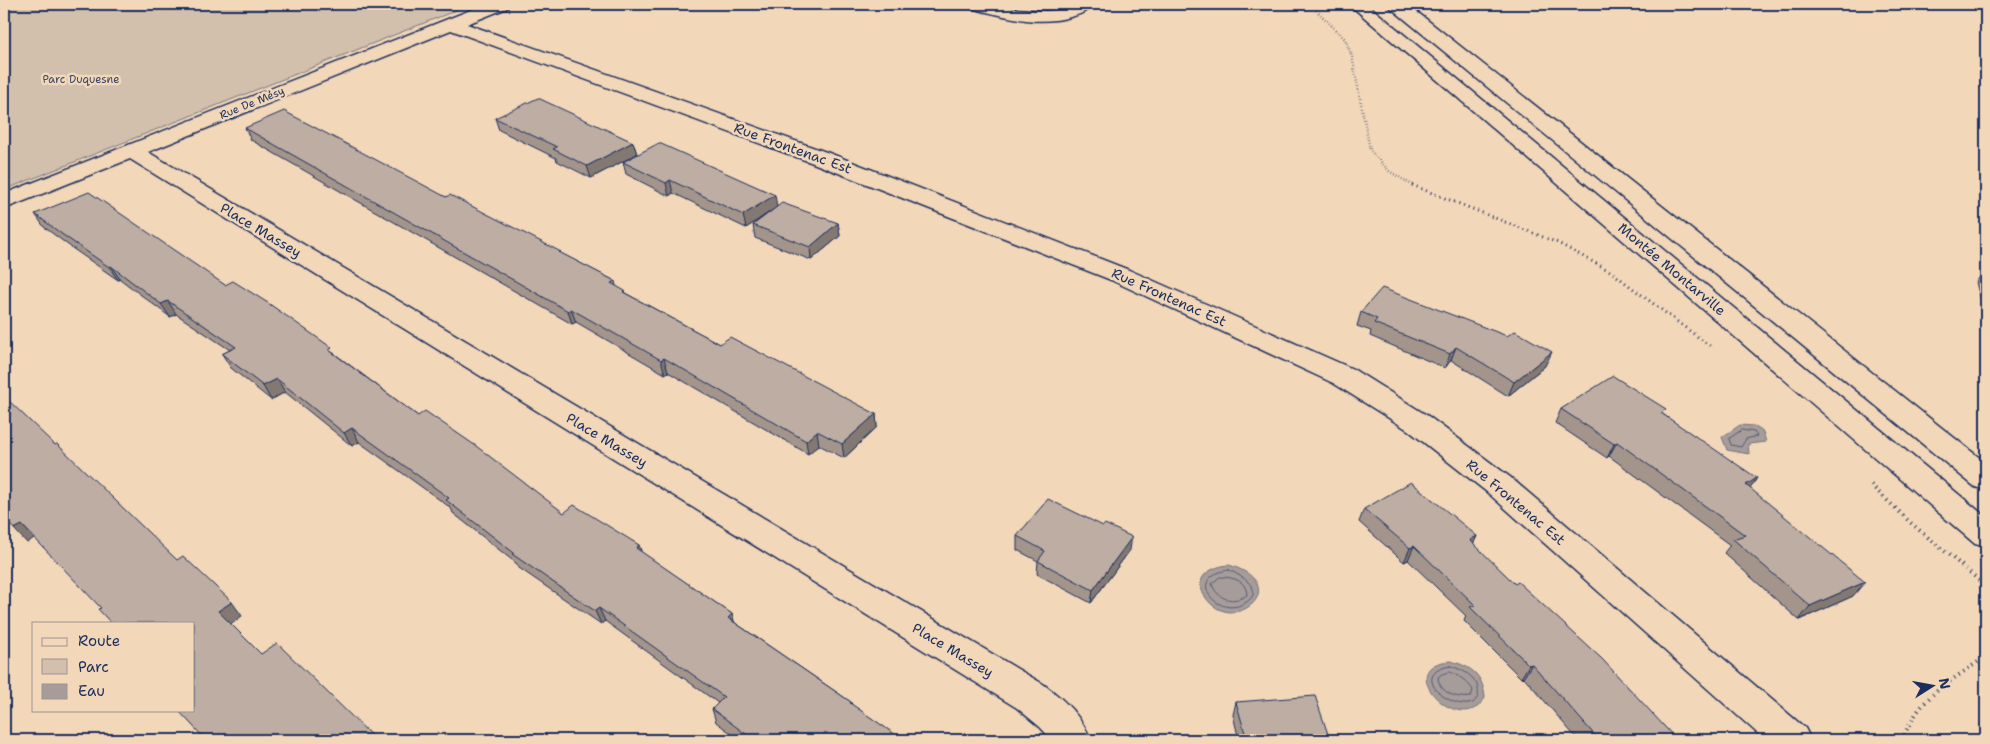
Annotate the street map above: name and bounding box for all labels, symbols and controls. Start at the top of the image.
park label: Parc Duquesne [43,72,119,87]
street label: Rue De Mésy [217,83,287,123]
street label: Rue Frontenac Est [732,118,854,178]
street label: Place Massey [217,199,305,261]
street label: Montée Montarville [1614,219,1730,319]
street label: Rue Frontenac Est [1109,264,1229,330]
street label: Place Massey [563,409,651,471]
street label: Rue Frontenac Est [1463,455,1569,549]
street label: Place Massey [909,619,997,681]
legend [32,622,195,712]
text: Route [78,631,120,651]
text: Parc [78,657,109,677]
north arrow [1908,662,1958,712]
text: N [1935,676,1955,691]
text: Eau [78,681,105,701]

